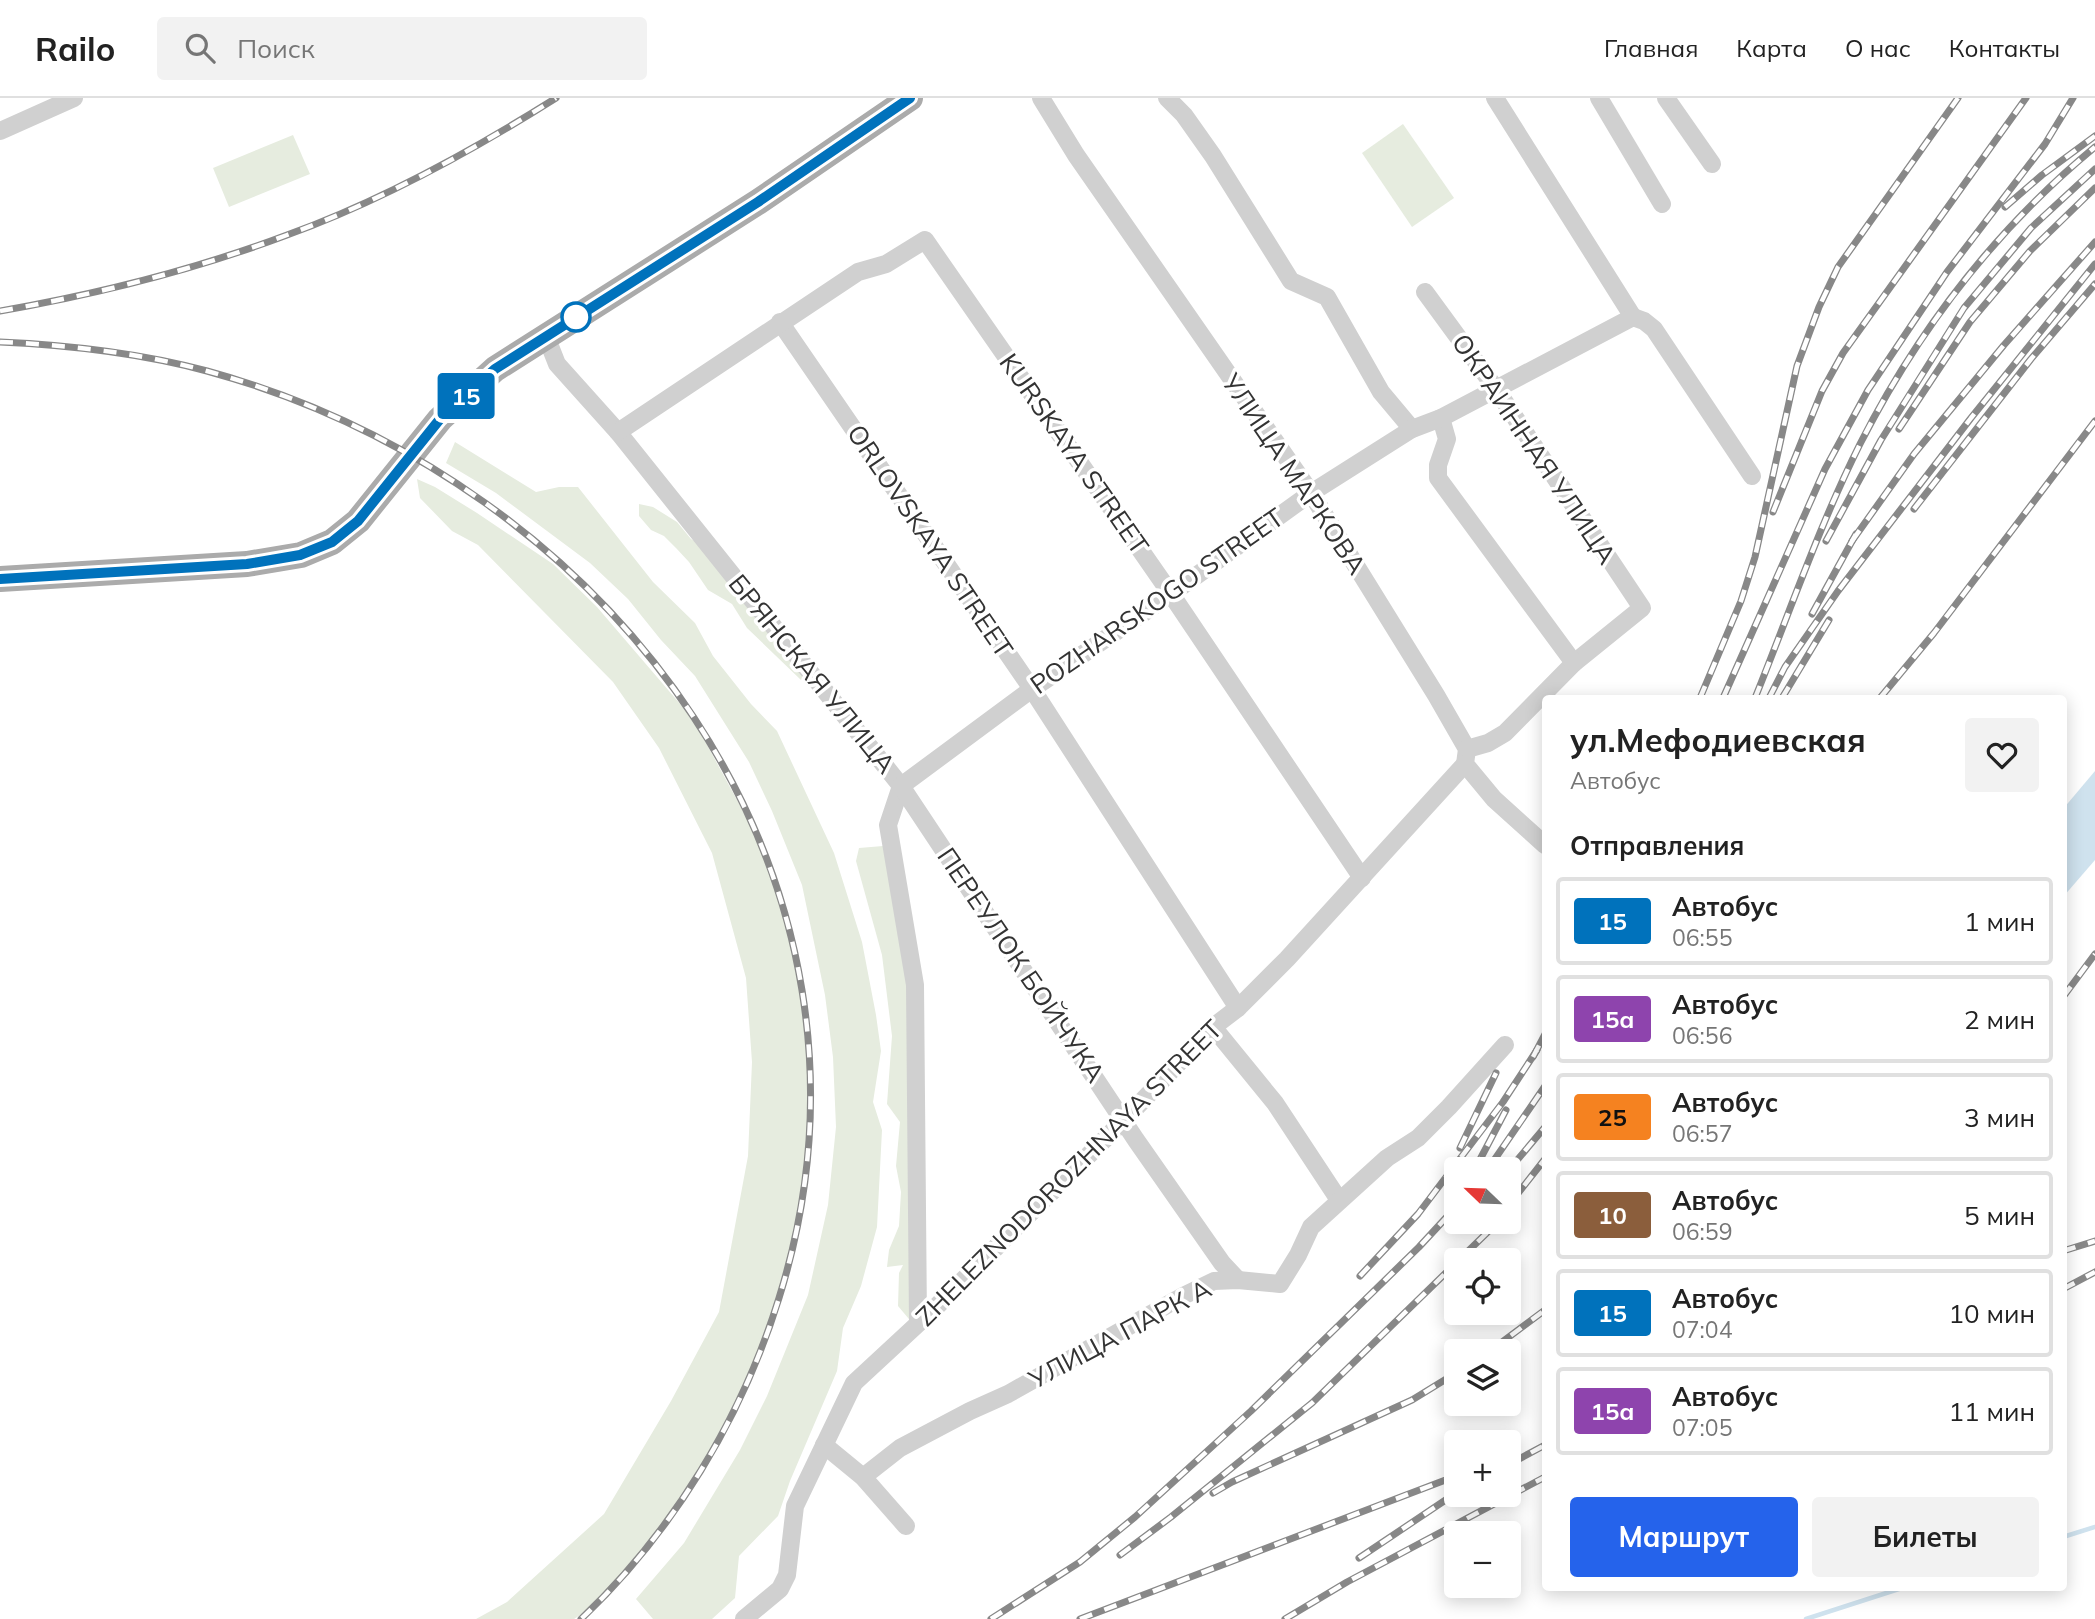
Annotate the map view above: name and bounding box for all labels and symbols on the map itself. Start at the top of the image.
unlabelled marker [561,302,591,332]
street label: ОКРАИННАЯ УЛИЦА [1445,327,1624,570]
street label: KURSKAYA STREET [993,347,1156,561]
street label: УЛИЦА МАРКОВА [1214,366,1374,580]
line badge: 15 [434,373,498,419]
street label: ORLOVSKAYA STREET [840,418,1021,664]
street label: POZHARSKOGO STREET [1023,500,1290,701]
street label: БРЯНСКАЯ УЛИЦА [722,567,903,780]
street label: ПЕРЕУЛОК БОЙЧУКА [930,841,1112,1089]
street label: ZHELEZNODOROZHNAYA STREET [909,1012,1229,1333]
north arrow [1444,1157,1521,1234]
street label: УЛИЦА ПАРК А [1022,1272,1217,1396]

